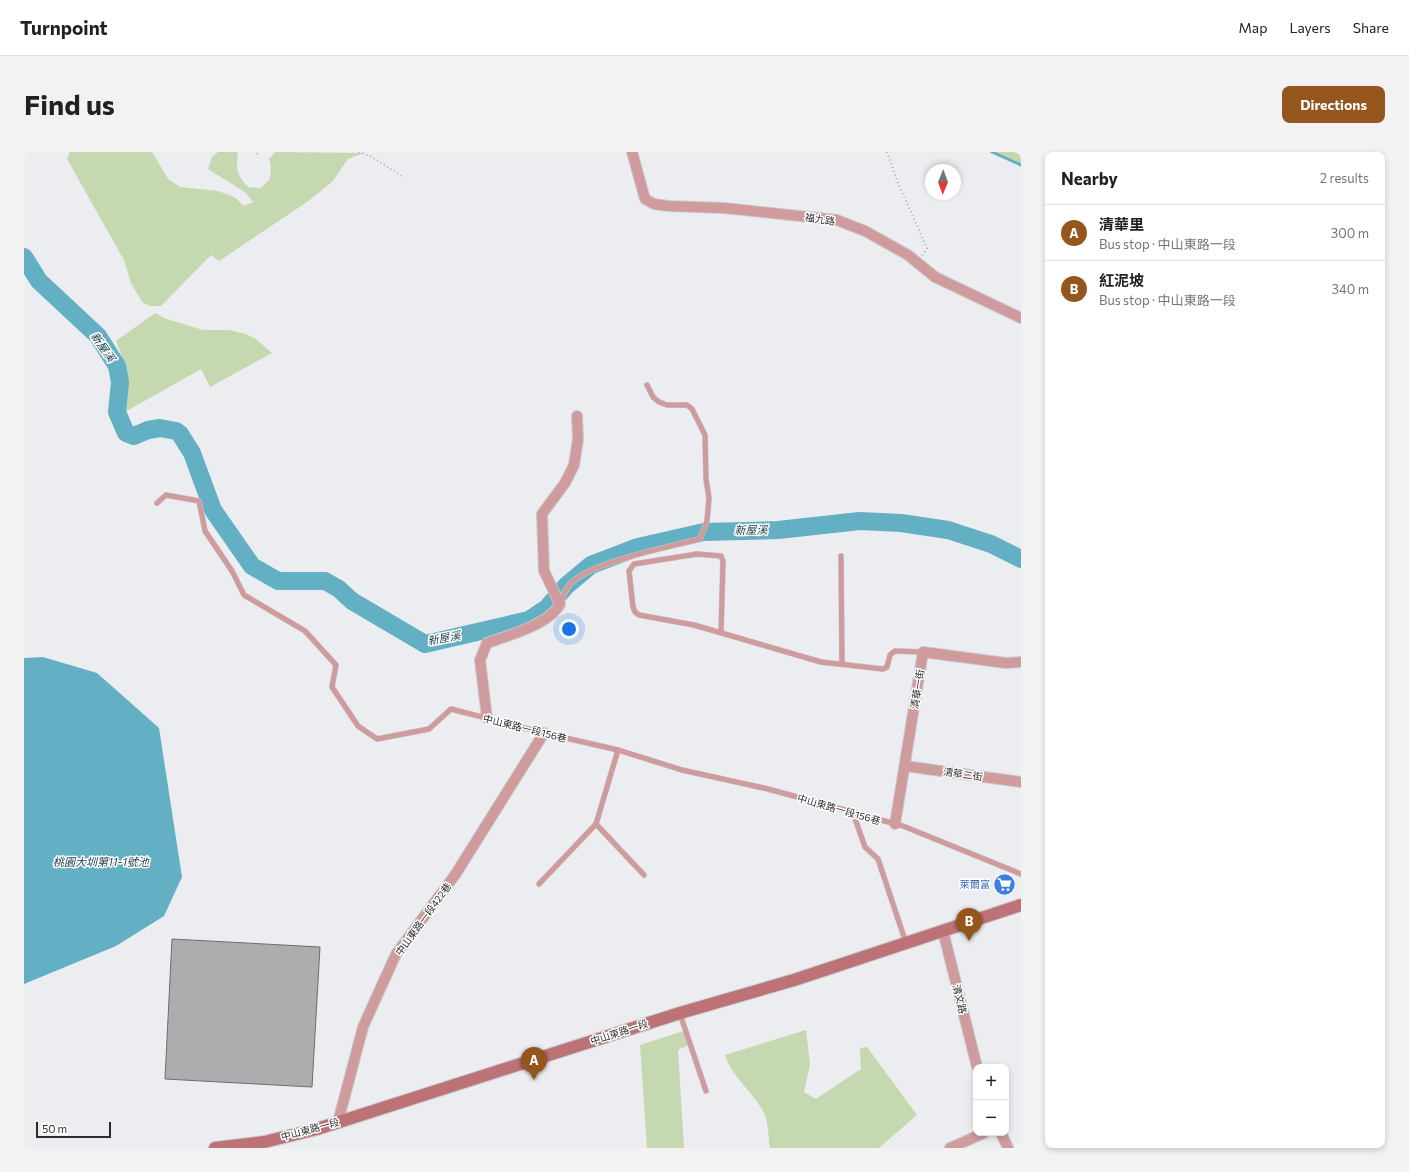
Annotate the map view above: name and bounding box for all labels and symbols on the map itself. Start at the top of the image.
north arrow [925,164,961,200]
street label: 福九路 [804,211,836,227]
water label: 新屋溪 [89,329,119,366]
water label: 新屋溪 [734,523,770,536]
your location [559,619,579,639]
water label: 新屋溪 [426,628,463,647]
street label: 清華一街 [908,668,926,710]
street label: 中山東路一段156巷 [482,712,568,744]
street label: 清華二街 [942,765,984,783]
street label: 中山東路一段156巷 [796,791,882,827]
water label: 桃園大圳第11-1號池 [53,855,150,868]
supermarket icon: 萊爾富 [992,871,1018,897]
place label: 萊爾富 [960,878,990,890]
street label: 中山東路一段422巷 [393,880,453,958]
pin: B [956,908,982,941]
street label: 清文路 [951,983,969,1015]
street label: 中山東路一段 [589,1017,649,1047]
pin: A [521,1047,547,1080]
street label: 中山東路一段 [279,1115,341,1143]
scale bar [36,1120,111,1139]

